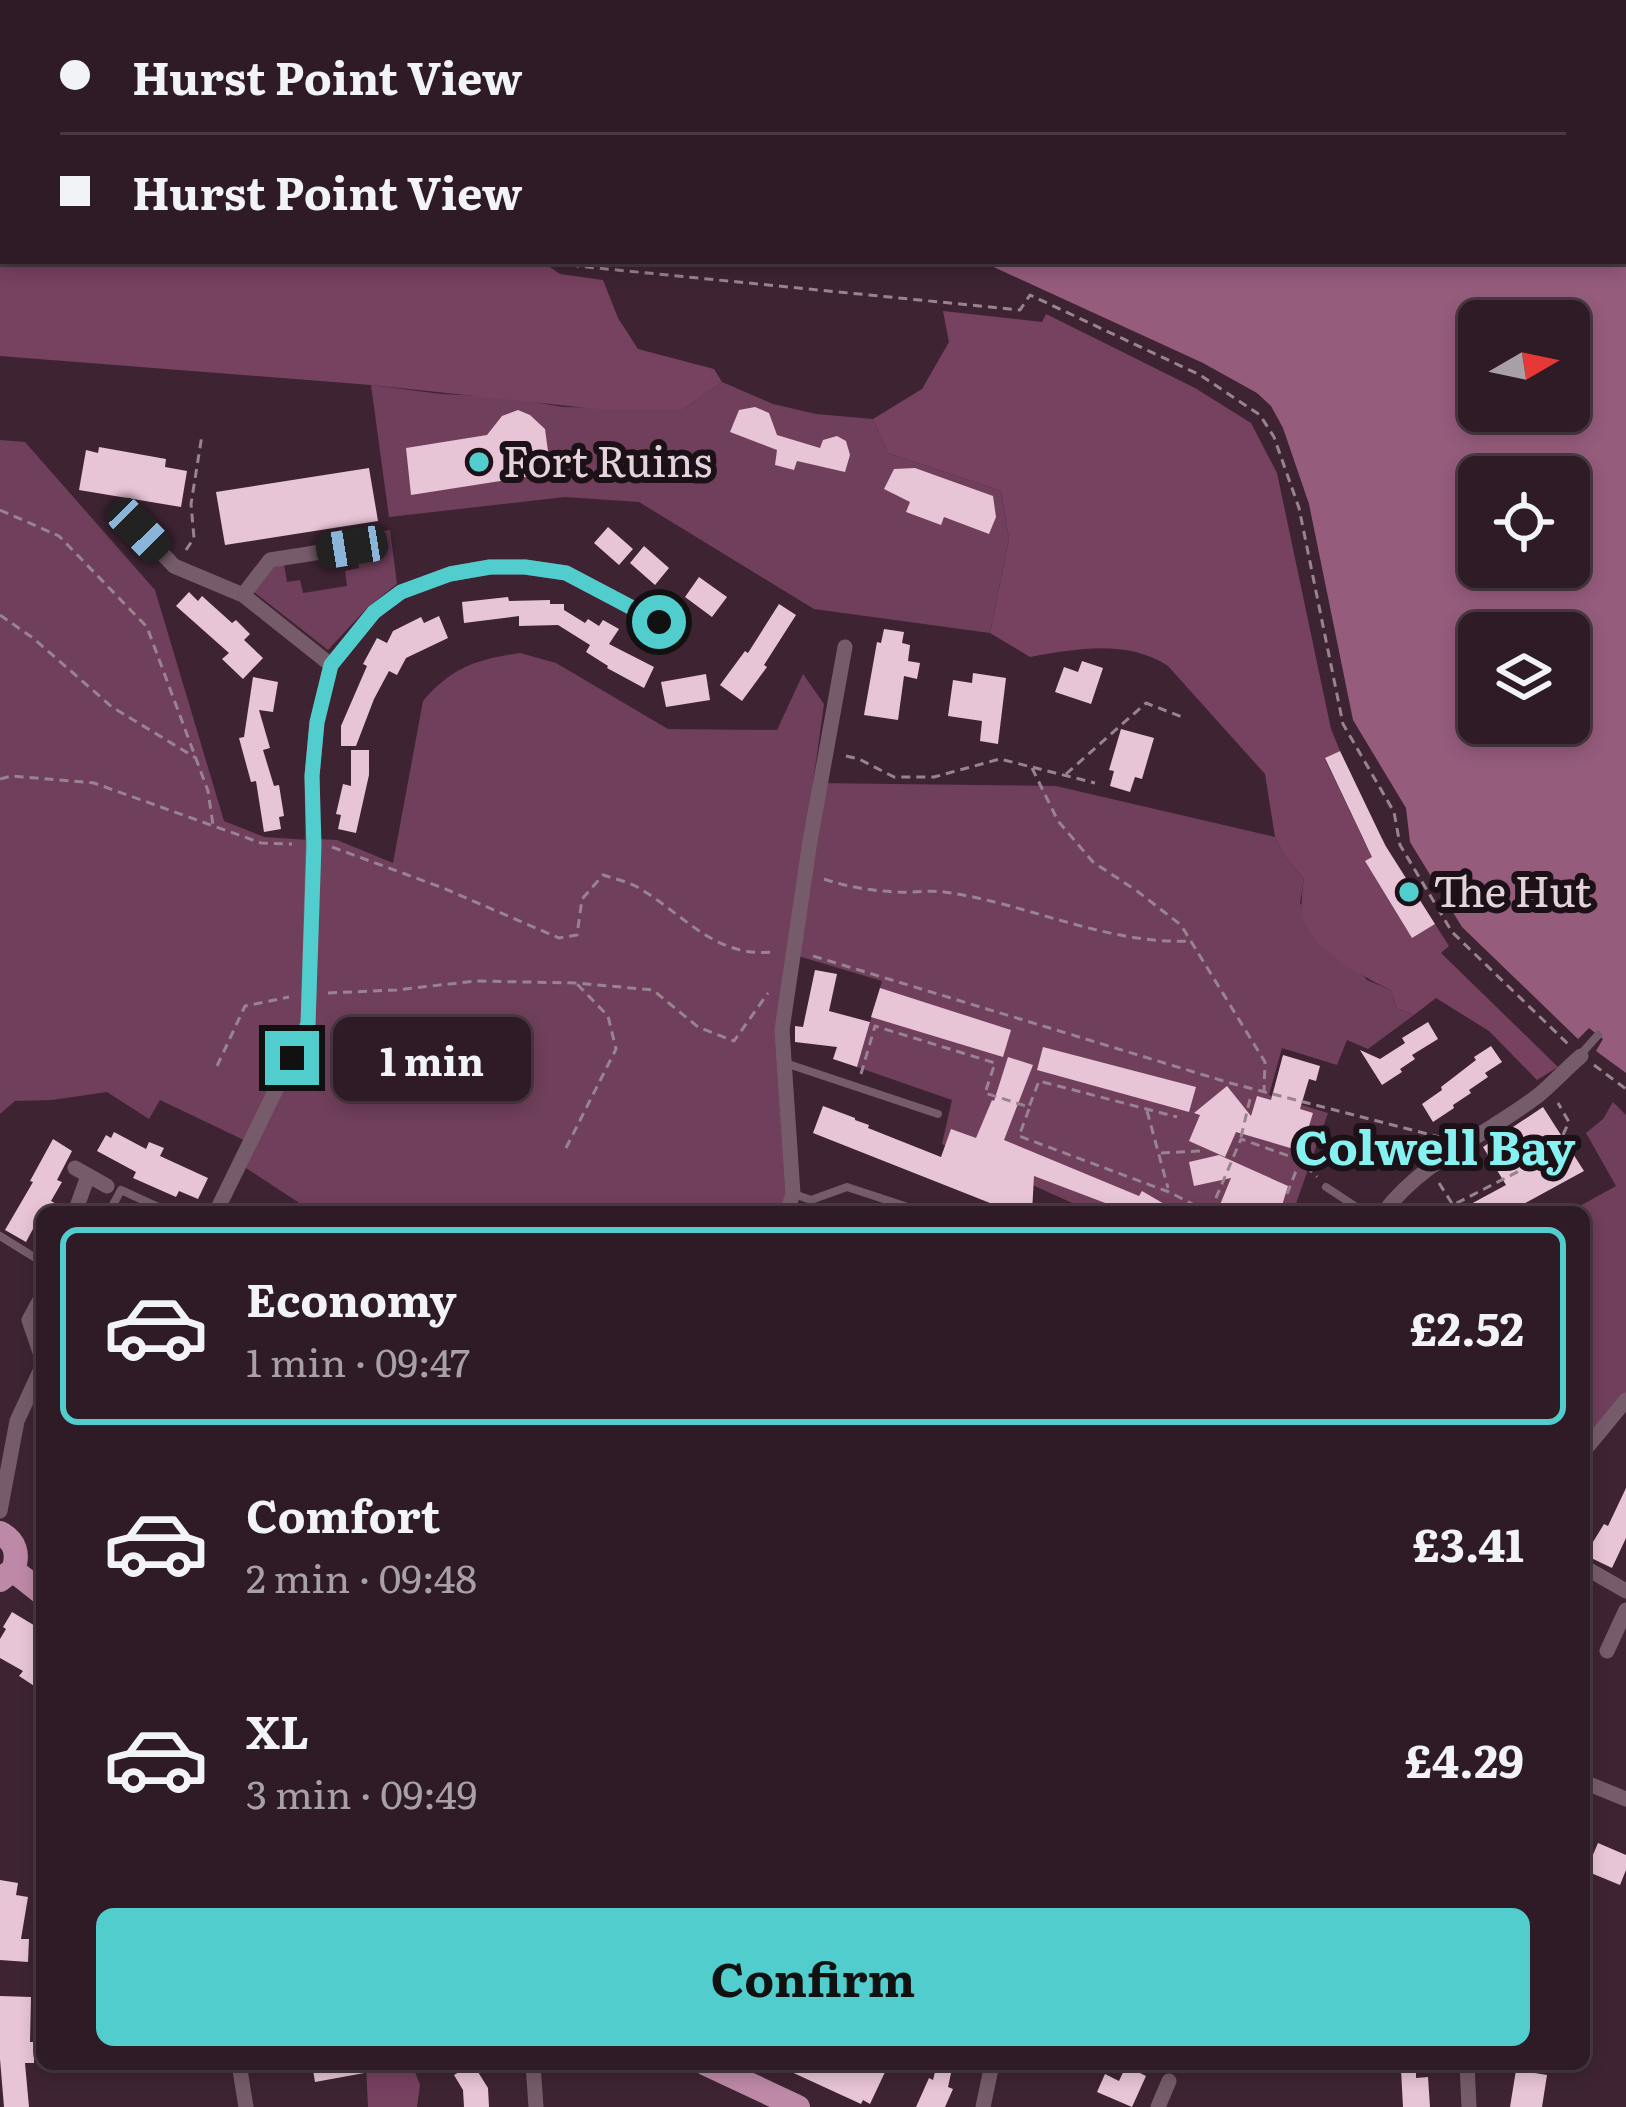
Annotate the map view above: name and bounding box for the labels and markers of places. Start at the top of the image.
place label: Fort Ruins [503,428,712,490]
marker: Fort Ruins [466,449,492,475]
place label: The Hut [1433,858,1592,920]
marker: The Hut [1396,879,1422,905]

